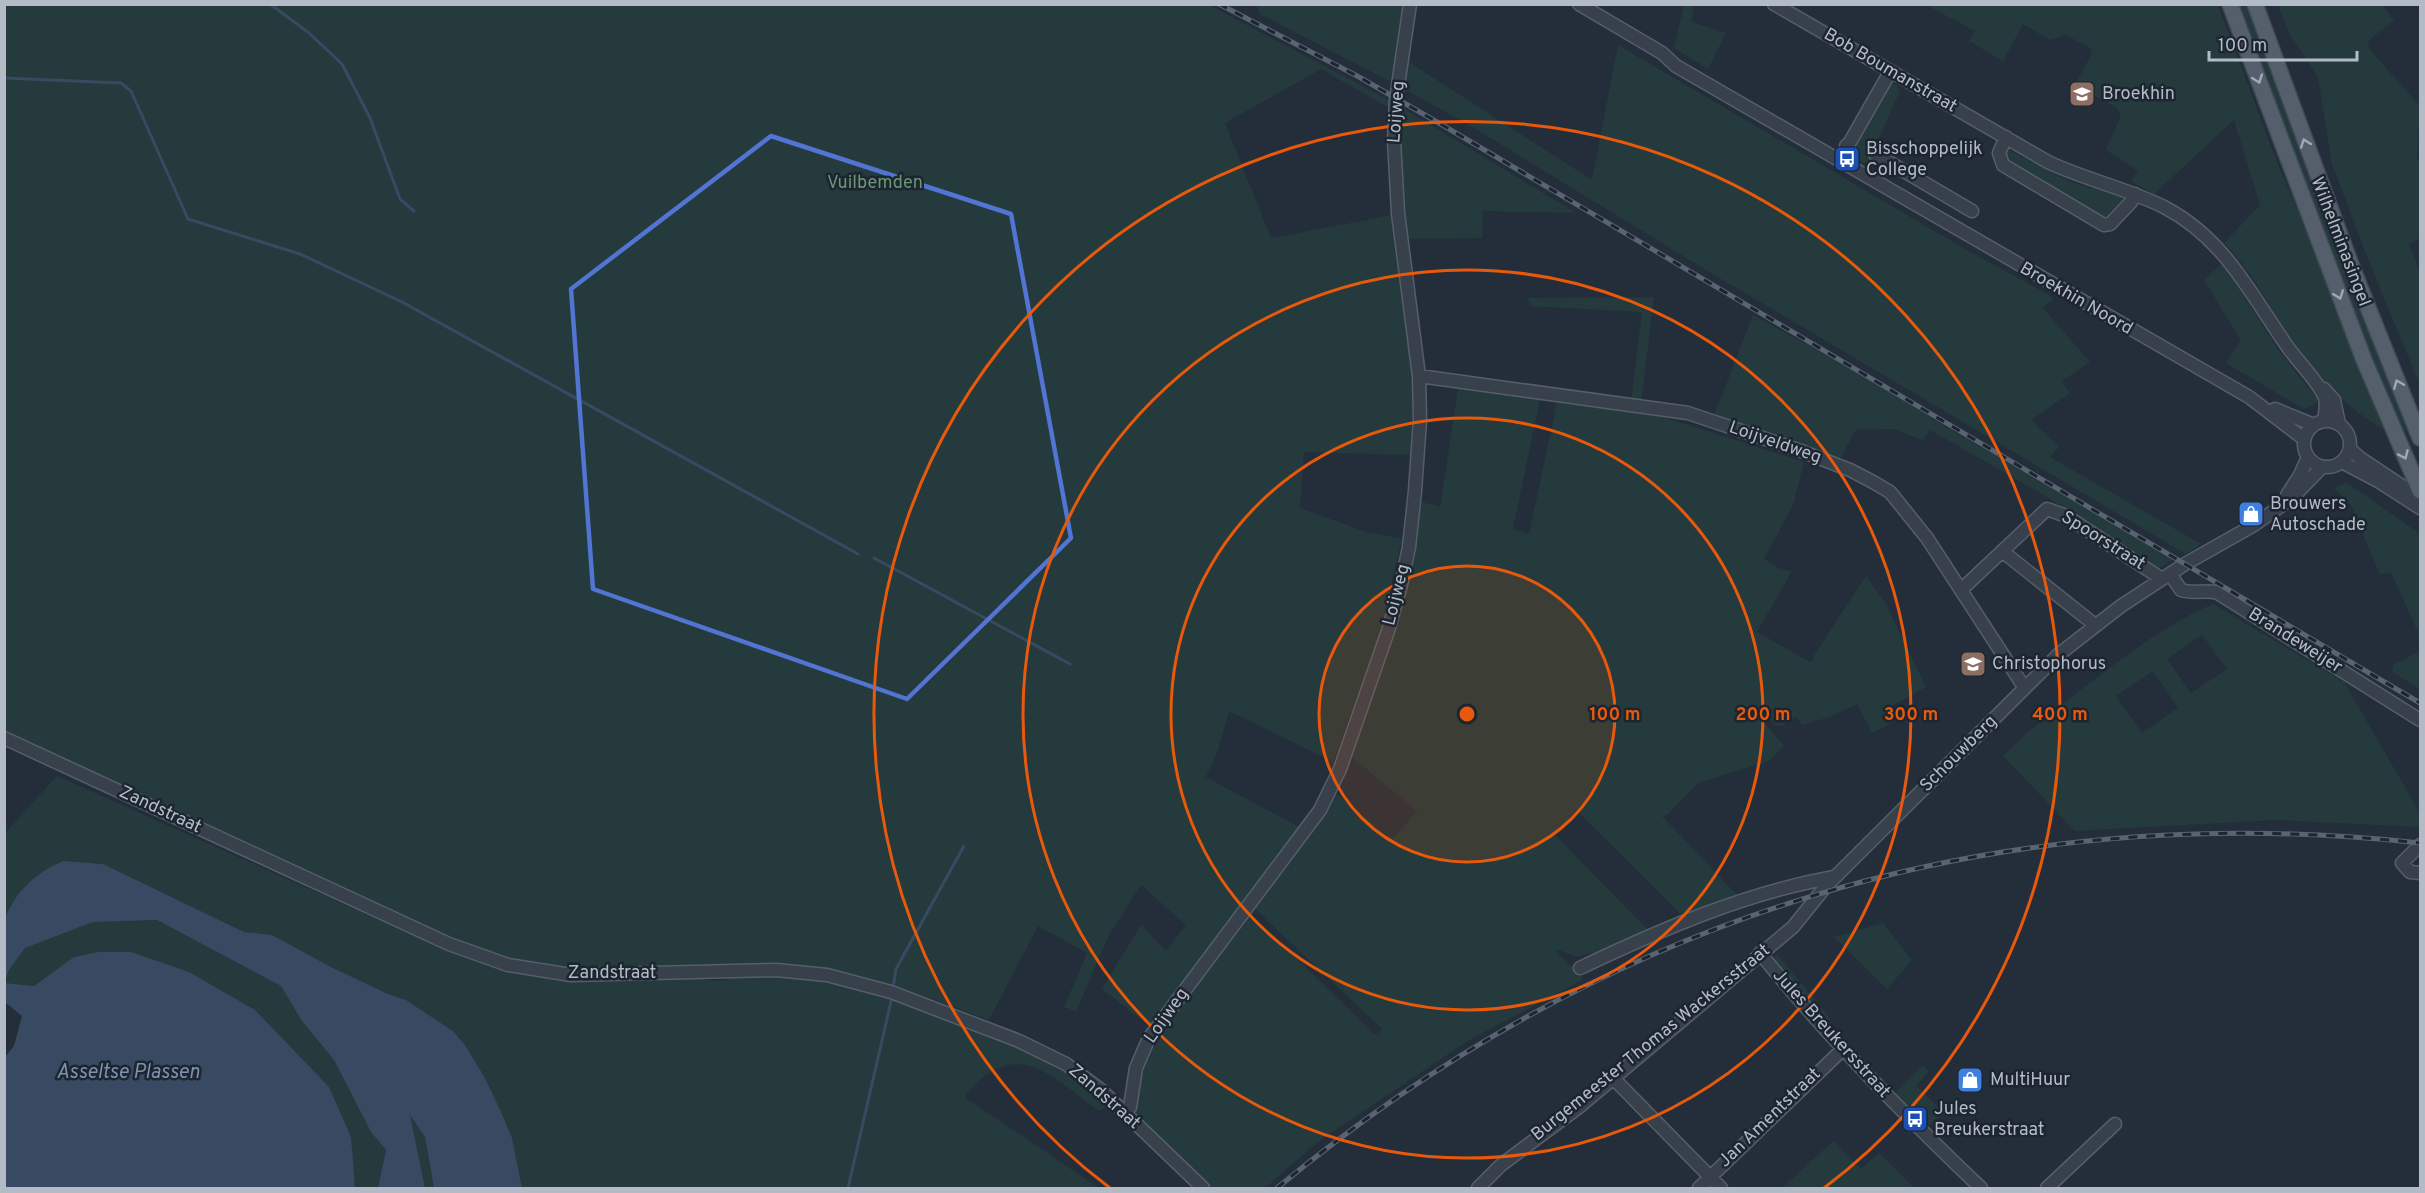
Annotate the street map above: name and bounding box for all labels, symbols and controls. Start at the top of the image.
street label: Bob Boumanstraat [1819,23,1961,119]
scale bar [2209,24,2358,62]
text: 100 m [2218,35,2267,58]
one-way arrow [2251,73,2263,84]
school or university icon: Broekhin [2067,79,2097,109]
street label: Loijweg [1383,80,1411,144]
place label: Broekhin [2102,83,2175,106]
place label: Bisschoppelijk College [1866,138,1983,182]
one-way arrow [2300,138,2313,149]
bus stop icon: Bisschoppelijk College [1832,144,1862,174]
park label: Vuilbemden [827,172,923,195]
street label: Wilhelminasingel [2305,174,2375,310]
street label: Broekhin Noord [2015,257,2137,341]
one-way arrow [2332,289,2344,300]
one-way arrow [2393,379,2405,390]
street label: Loijveldweg [1726,416,1824,470]
one-way arrow [2397,448,2409,459]
place label: Brouwers Autoschade [2270,493,2366,537]
shop icon: Brouwers Autoschade [2236,499,2266,529]
street label: Spoorstraat [2057,506,2149,576]
street label: Loijweg [1378,562,1416,628]
street label: Brandeweijer [2243,603,2347,679]
school or university icon: Christophorus [1958,649,1988,679]
place label: Christophorus [1992,653,2106,676]
centre of rings [1457,704,1477,724]
text: 100 m [1589,704,1641,727]
text: 200 m [1735,704,1791,727]
text: 300 m [1884,704,1938,727]
text: 400 m [2032,704,2088,727]
street label: Schouwberg [1916,711,2002,797]
street label: Zandstraat [115,781,205,839]
street label: Burgemeester Thomas Wackersstraat [1527,939,1775,1147]
street label: Zandstraat [568,962,656,985]
street label: Jules Breukersstraat [1767,965,1895,1103]
street label: Loijweg [1140,984,1194,1048]
street label: Zandstraat [1063,1059,1145,1135]
water label: Asseltse Plassen [56,1060,200,1086]
street label: Jan Amentstraat [1714,1063,1826,1173]
shop icon: MultiHuur [1955,1065,1985,1095]
place label: MultiHuur [1990,1069,2070,1092]
place label: Jules Breukerstraat [1934,1098,2044,1142]
bus stop icon: Jules Breukerstraat [1900,1104,1930,1134]

